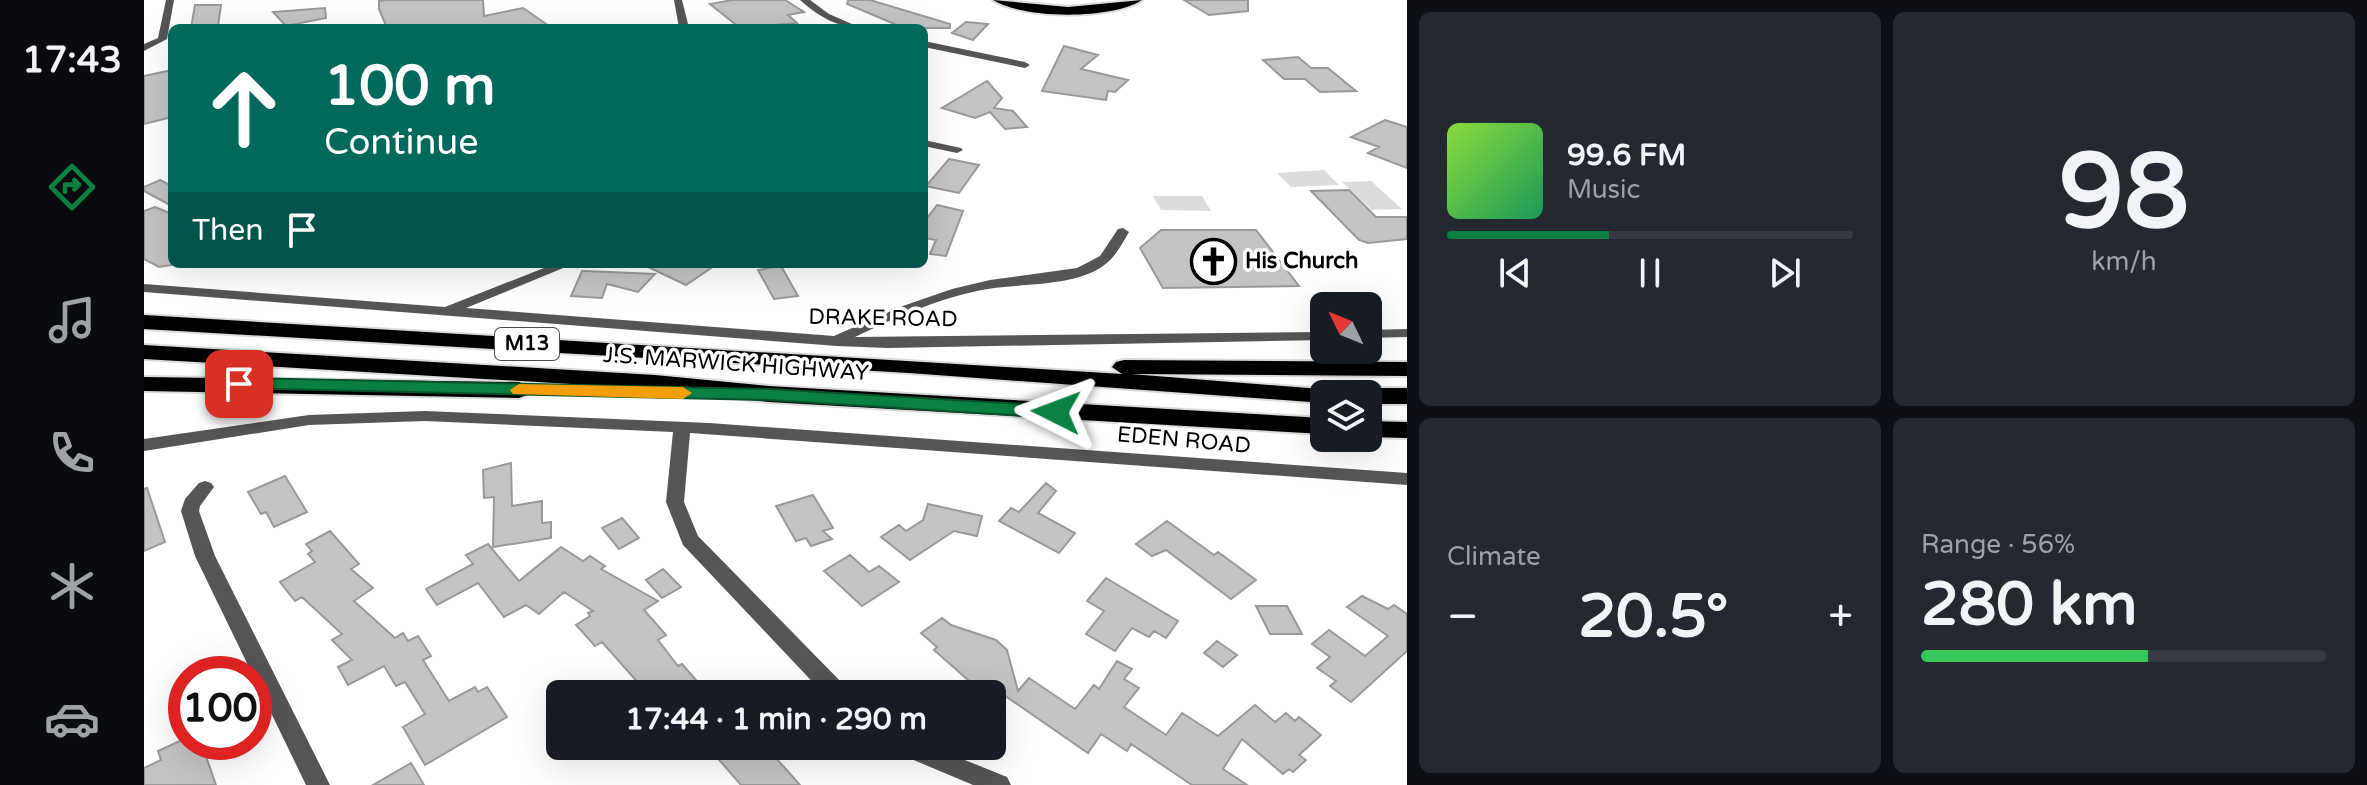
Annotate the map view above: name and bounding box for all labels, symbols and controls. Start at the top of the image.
text: 17:43 [22,39,122,82]
text: 100 m [324,53,495,120]
icon: ahead [192,56,296,160]
text: Continue [324,121,479,164]
text: 98 [2059,131,2189,256]
text: 99.6 FM [1567,137,1686,174]
icon: directions [44,159,100,215]
text: Music [1567,174,1640,205]
icon: arrive [280,208,324,252]
text: Then [192,212,264,249]
church icon: His Church [1190,237,1238,285]
text: km/h [2091,246,2157,277]
place label: His Church [1245,248,1358,274]
icon: previous [1493,251,1537,295]
icon: pause [1628,251,1672,295]
icon: next [1763,251,1807,295]
icon: music [44,292,100,348]
north arrow [1310,292,1382,364]
map controls [1310,292,1382,452]
street label: DRAKE ROAD [808,304,958,332]
road number: M13 [495,328,559,360]
street label: J.S. MARWICK HIGHWAY [602,342,870,386]
pin [205,350,273,418]
icon: arrive [217,362,261,406]
position arrow [1014,370,1098,454]
button: layers [1310,380,1382,452]
street label: EDEN ROAD [1116,421,1252,459]
icon: phone [44,425,100,481]
text: Range · 56% [1921,529,2075,560]
text: Climate [1447,541,1541,572]
icon: climate [44,558,100,614]
text: 280 km [1921,569,2137,641]
text: 20.5° [1578,581,1728,653]
text: − [1447,591,1478,644]
text: + [1828,591,1853,644]
speed limit sign: 100 [168,656,272,760]
icon: car [44,691,100,747]
text: 17:44 · 1 min · 290 m [625,701,927,738]

